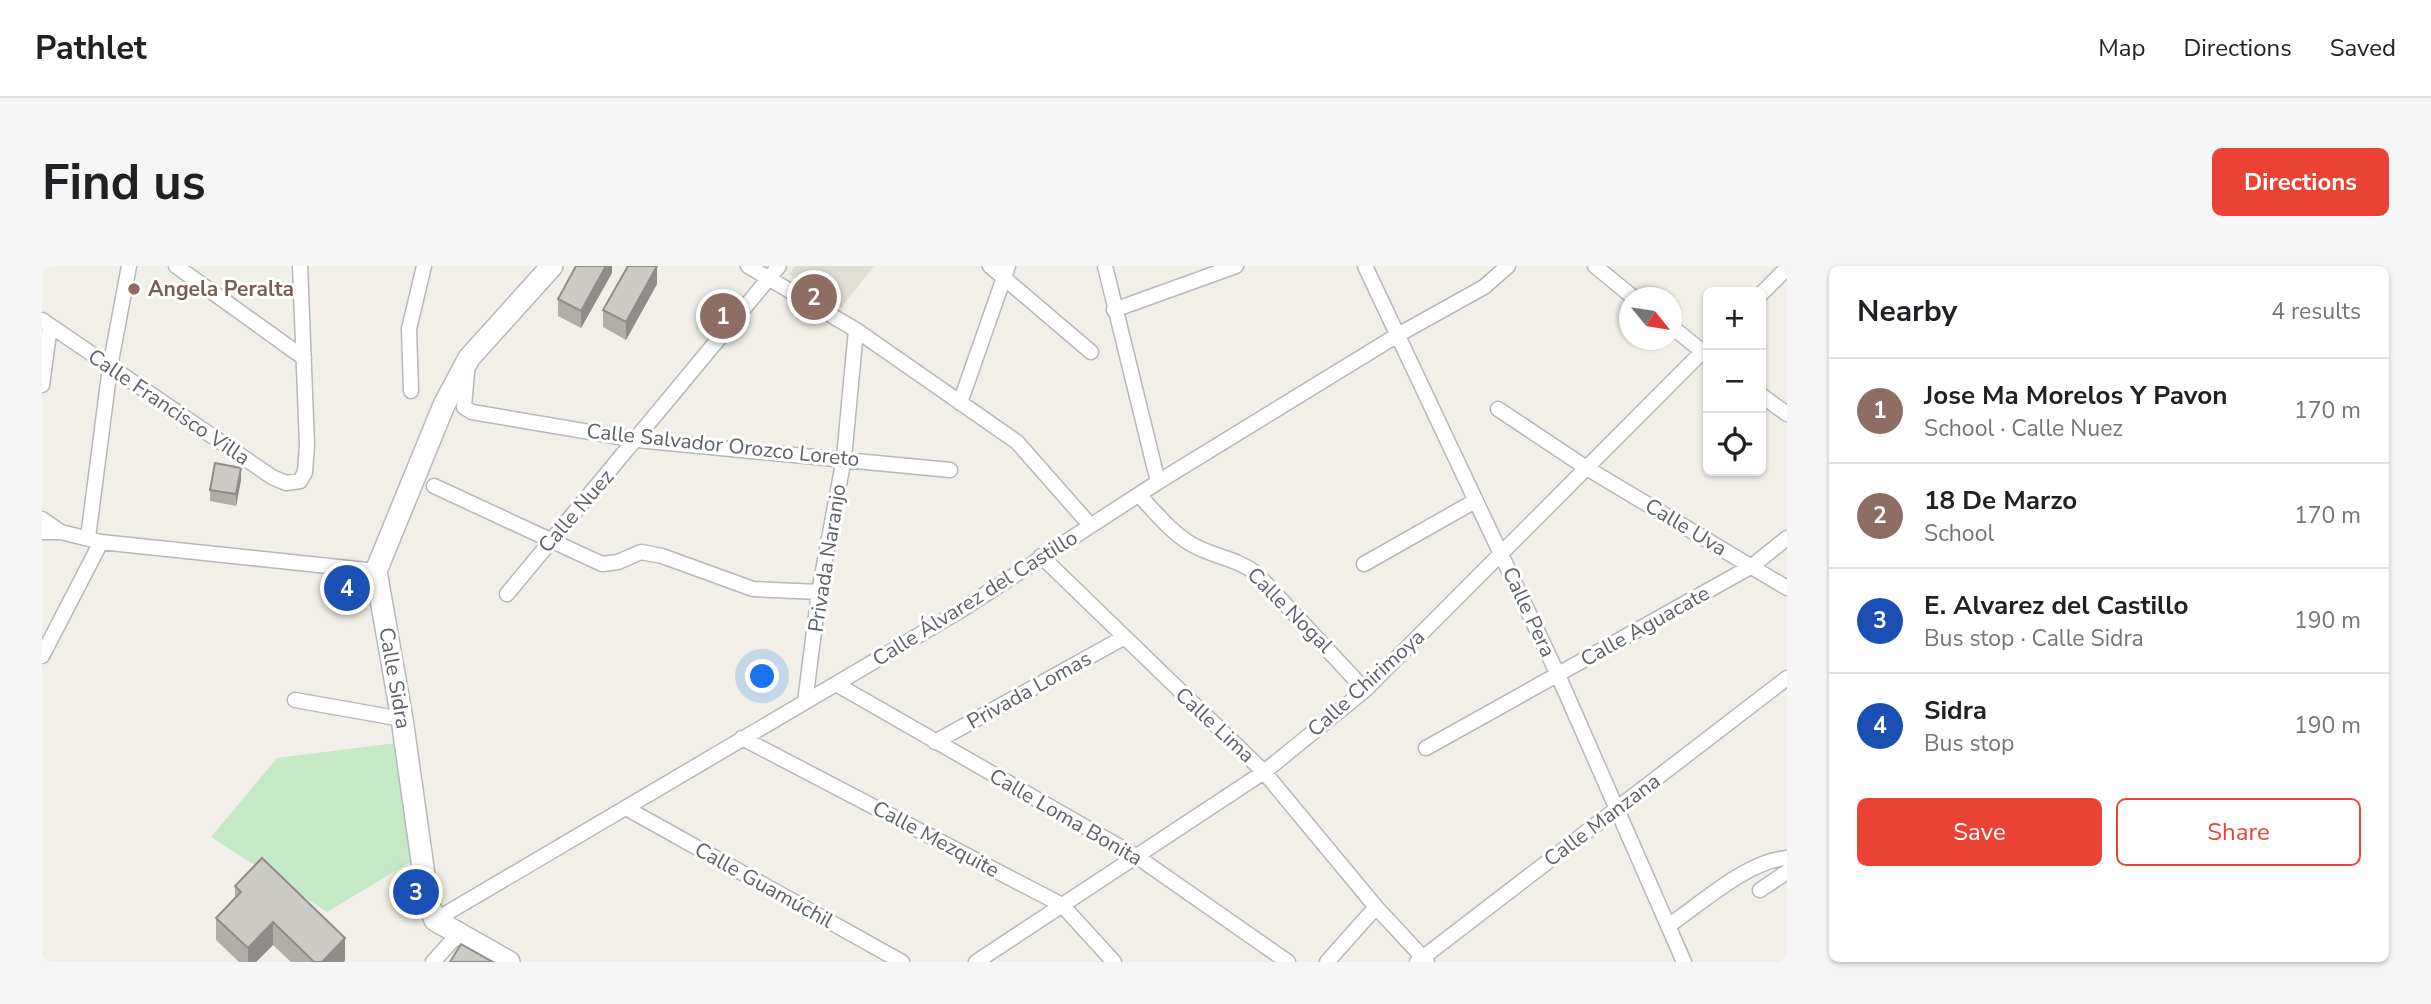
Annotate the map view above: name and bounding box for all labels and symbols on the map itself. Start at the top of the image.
pin: 2 [791,271,837,323]
place label: Angela Peralta [148,275,294,303]
marker: Angela Peralta [126,281,142,297]
north arrow [1619,287,1682,350]
pin: 1 [700,290,746,342]
street label: Calle Francisco Villa [83,342,255,472]
street label: Calle Salvador Orozco Loreto [585,417,861,473]
street label: Calle Nuez [532,463,620,559]
street label: Privada Naranjo [801,482,853,634]
street label: Calle Uva [1640,492,1732,562]
street label: Calle Álvarez del Castillo [867,523,1083,673]
street label: Calle Nogal [1241,561,1340,660]
pin: 4 [324,562,370,614]
street label: Calle Pera [1496,562,1562,662]
street label: Calle Aguacate [1575,579,1715,673]
street label: Calle Chirimoya [1302,623,1430,743]
street label: Calle Sidra [372,625,418,731]
street label: Privada Lomas [962,644,1096,736]
your location [745,659,779,693]
street label: Calle Lima [1169,681,1261,769]
street label: Calle Loma Bonita [984,762,1148,872]
street label: Calle Manzana [1538,767,1666,873]
street label: Calle Mezquite [868,794,1004,884]
street label: Calle Guamúchil [690,835,839,935]
pin: 3 [393,866,439,918]

